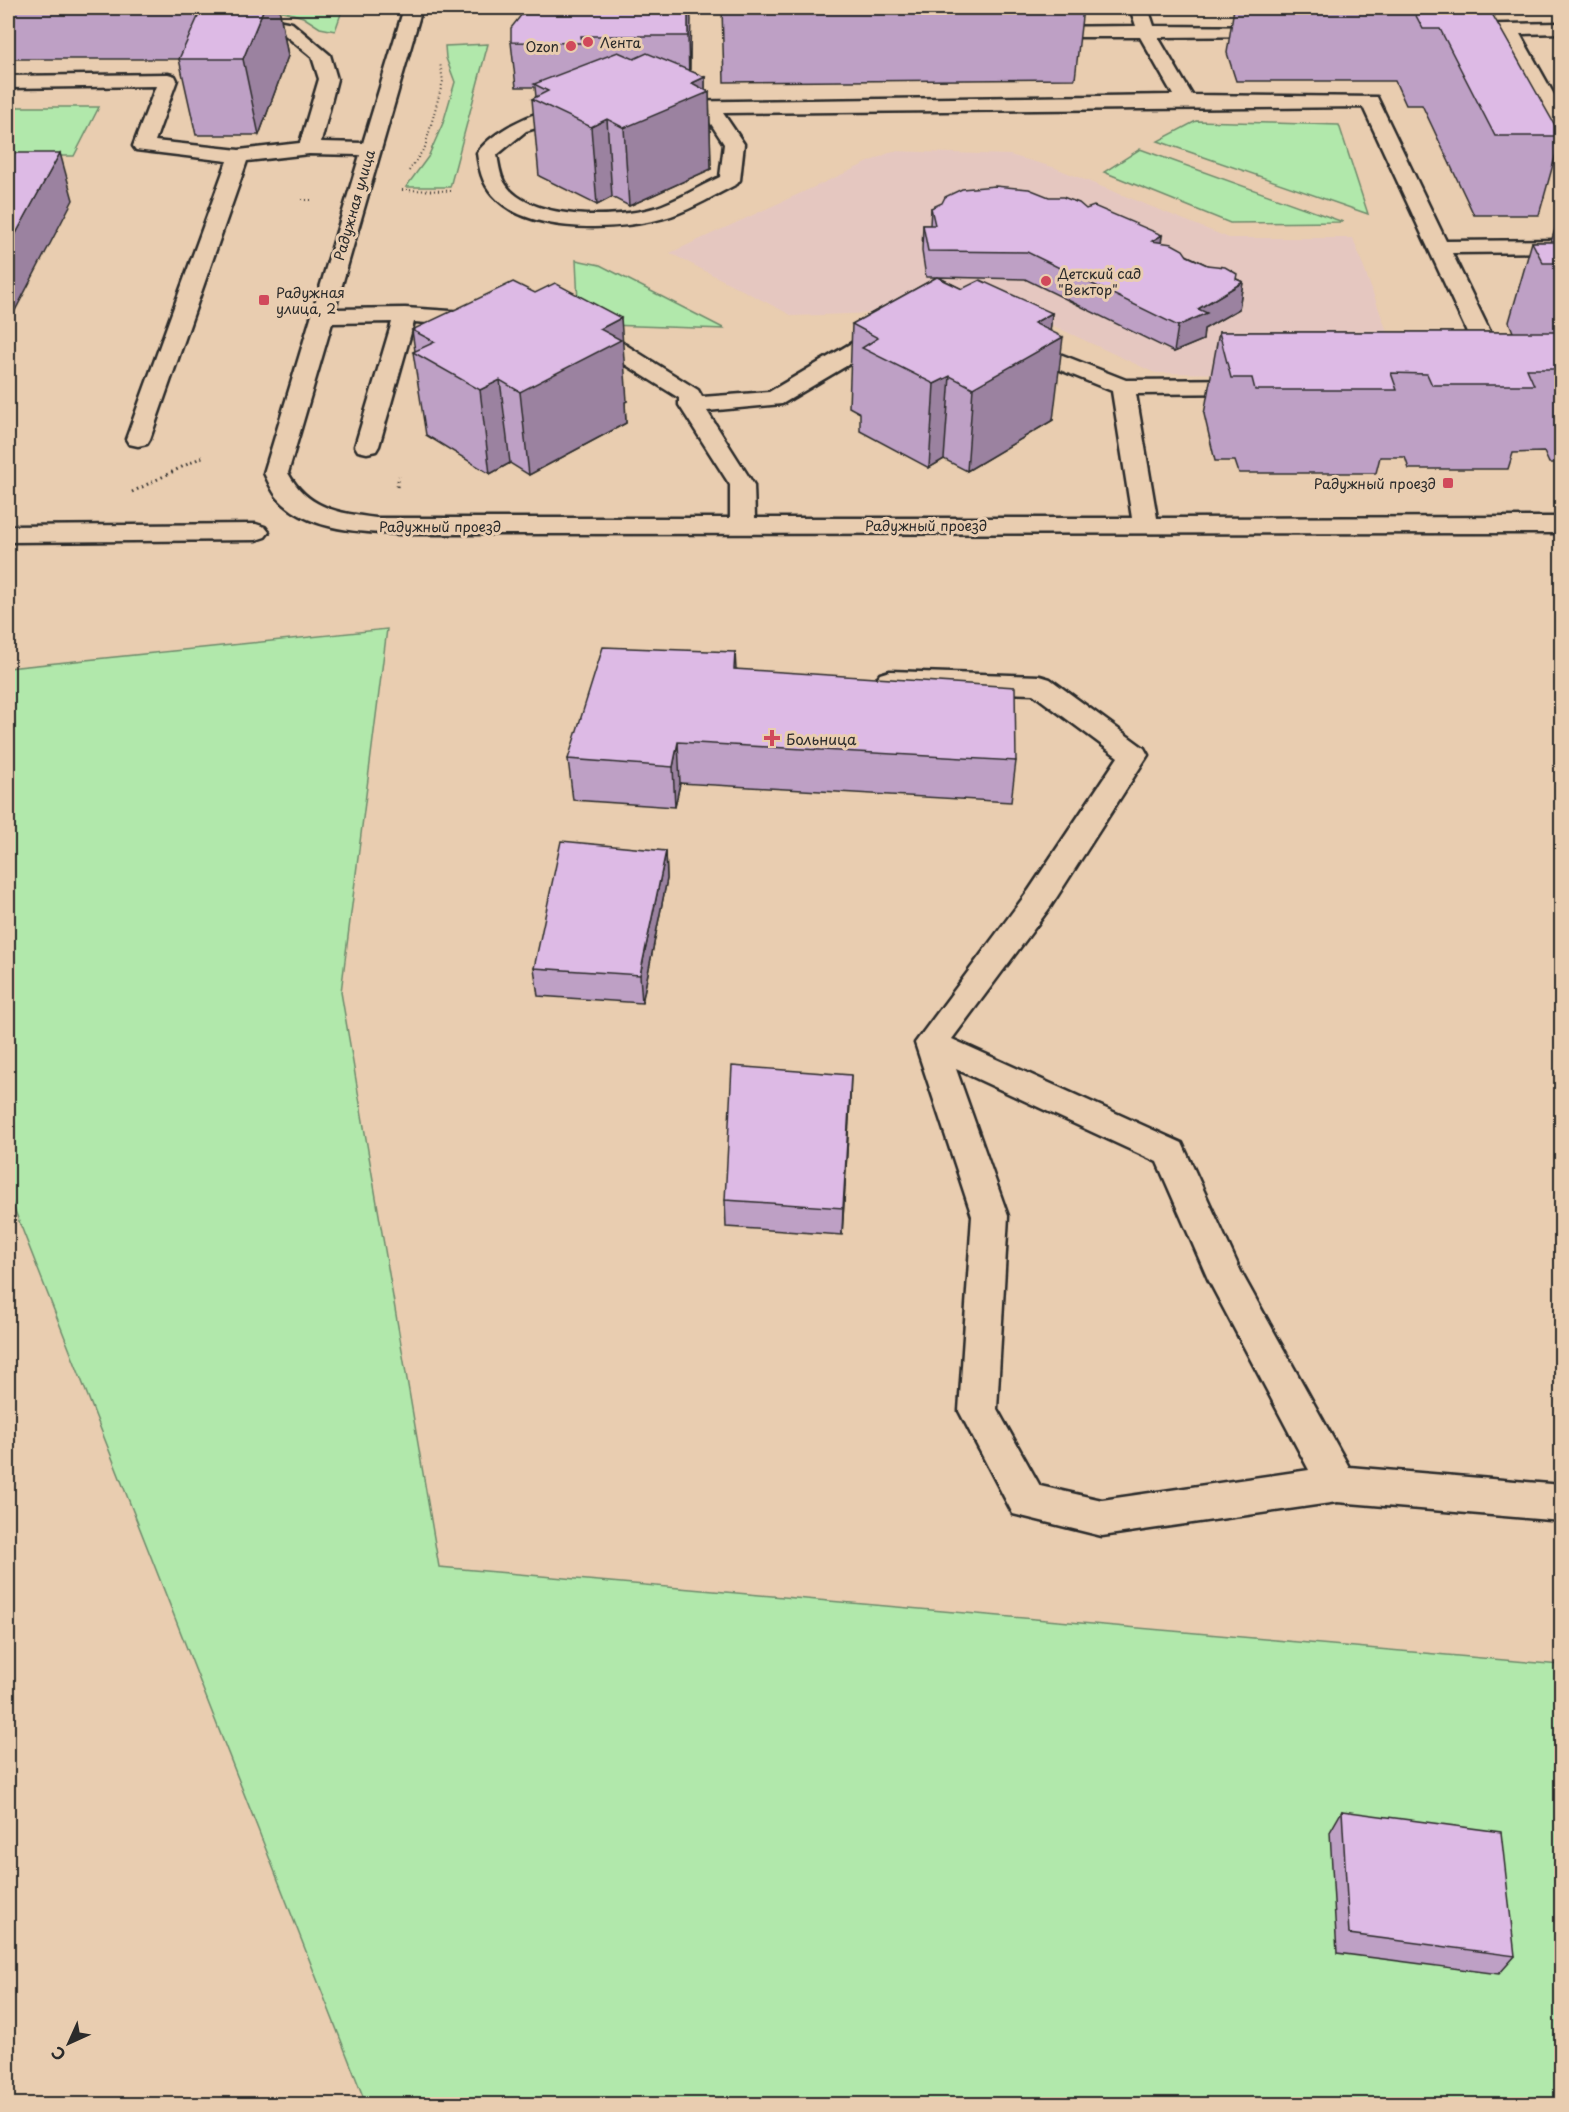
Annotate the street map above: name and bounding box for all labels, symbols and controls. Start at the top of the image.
place label: Лента [600,32,641,53]
marker: Лента [581,35,595,49]
place label: Ozon [526,36,559,57]
marker: Ozon [564,39,578,53]
street label: Радужная улица [328,147,380,263]
place label: Детский сад "Вектор" [1057,263,1141,300]
marker: Детский сад "Вектор" [1039,274,1053,288]
place label: Радужная улица, 2 [276,282,345,319]
marker: Радужная улица, 2 [257,293,271,307]
place label: Радужный проезд [1314,473,1436,494]
marker: Радужный проезд [1441,476,1455,490]
street label: Радужный проезд [865,515,987,536]
street label: Радужный проезд [379,516,501,537]
place label: Больница [786,727,857,750]
marker: Больница [763,729,781,747]
north arrow [39,2013,99,2073]
text: С [45,2042,70,2067]

